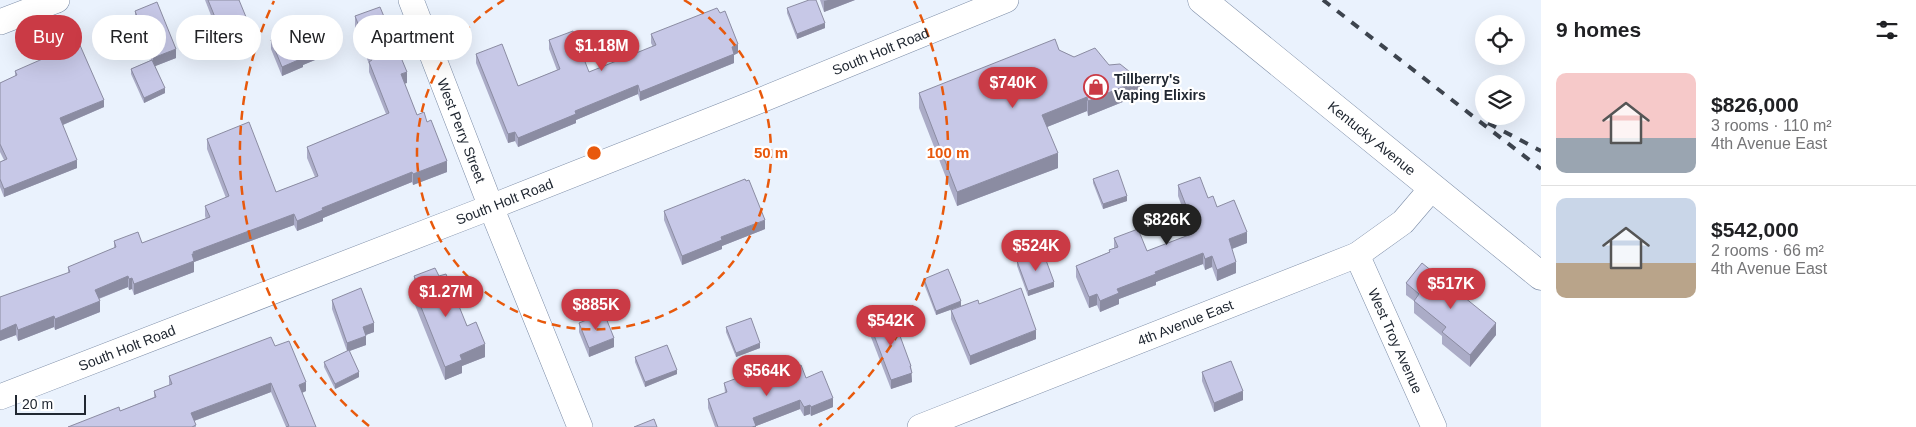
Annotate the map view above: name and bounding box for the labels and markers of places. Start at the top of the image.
pin: $1.18M [561,30,643,72]
pin: $740K [978,66,1048,109]
place label: Tillberry's Vaping Elixirs [1114,71,1206,103]
shop icon: Tillberry's Vaping Elixirs [1083,74,1109,100]
centre of rings [585,144,603,162]
pin: $826K [1132,204,1202,246]
pin: $524K [1001,230,1071,272]
pin: $517K [1416,268,1486,310]
pin: $1.27M [405,276,487,318]
pin: $885K [561,288,631,331]
pin: $542K [856,304,926,347]
pin: $564K [732,354,802,397]

